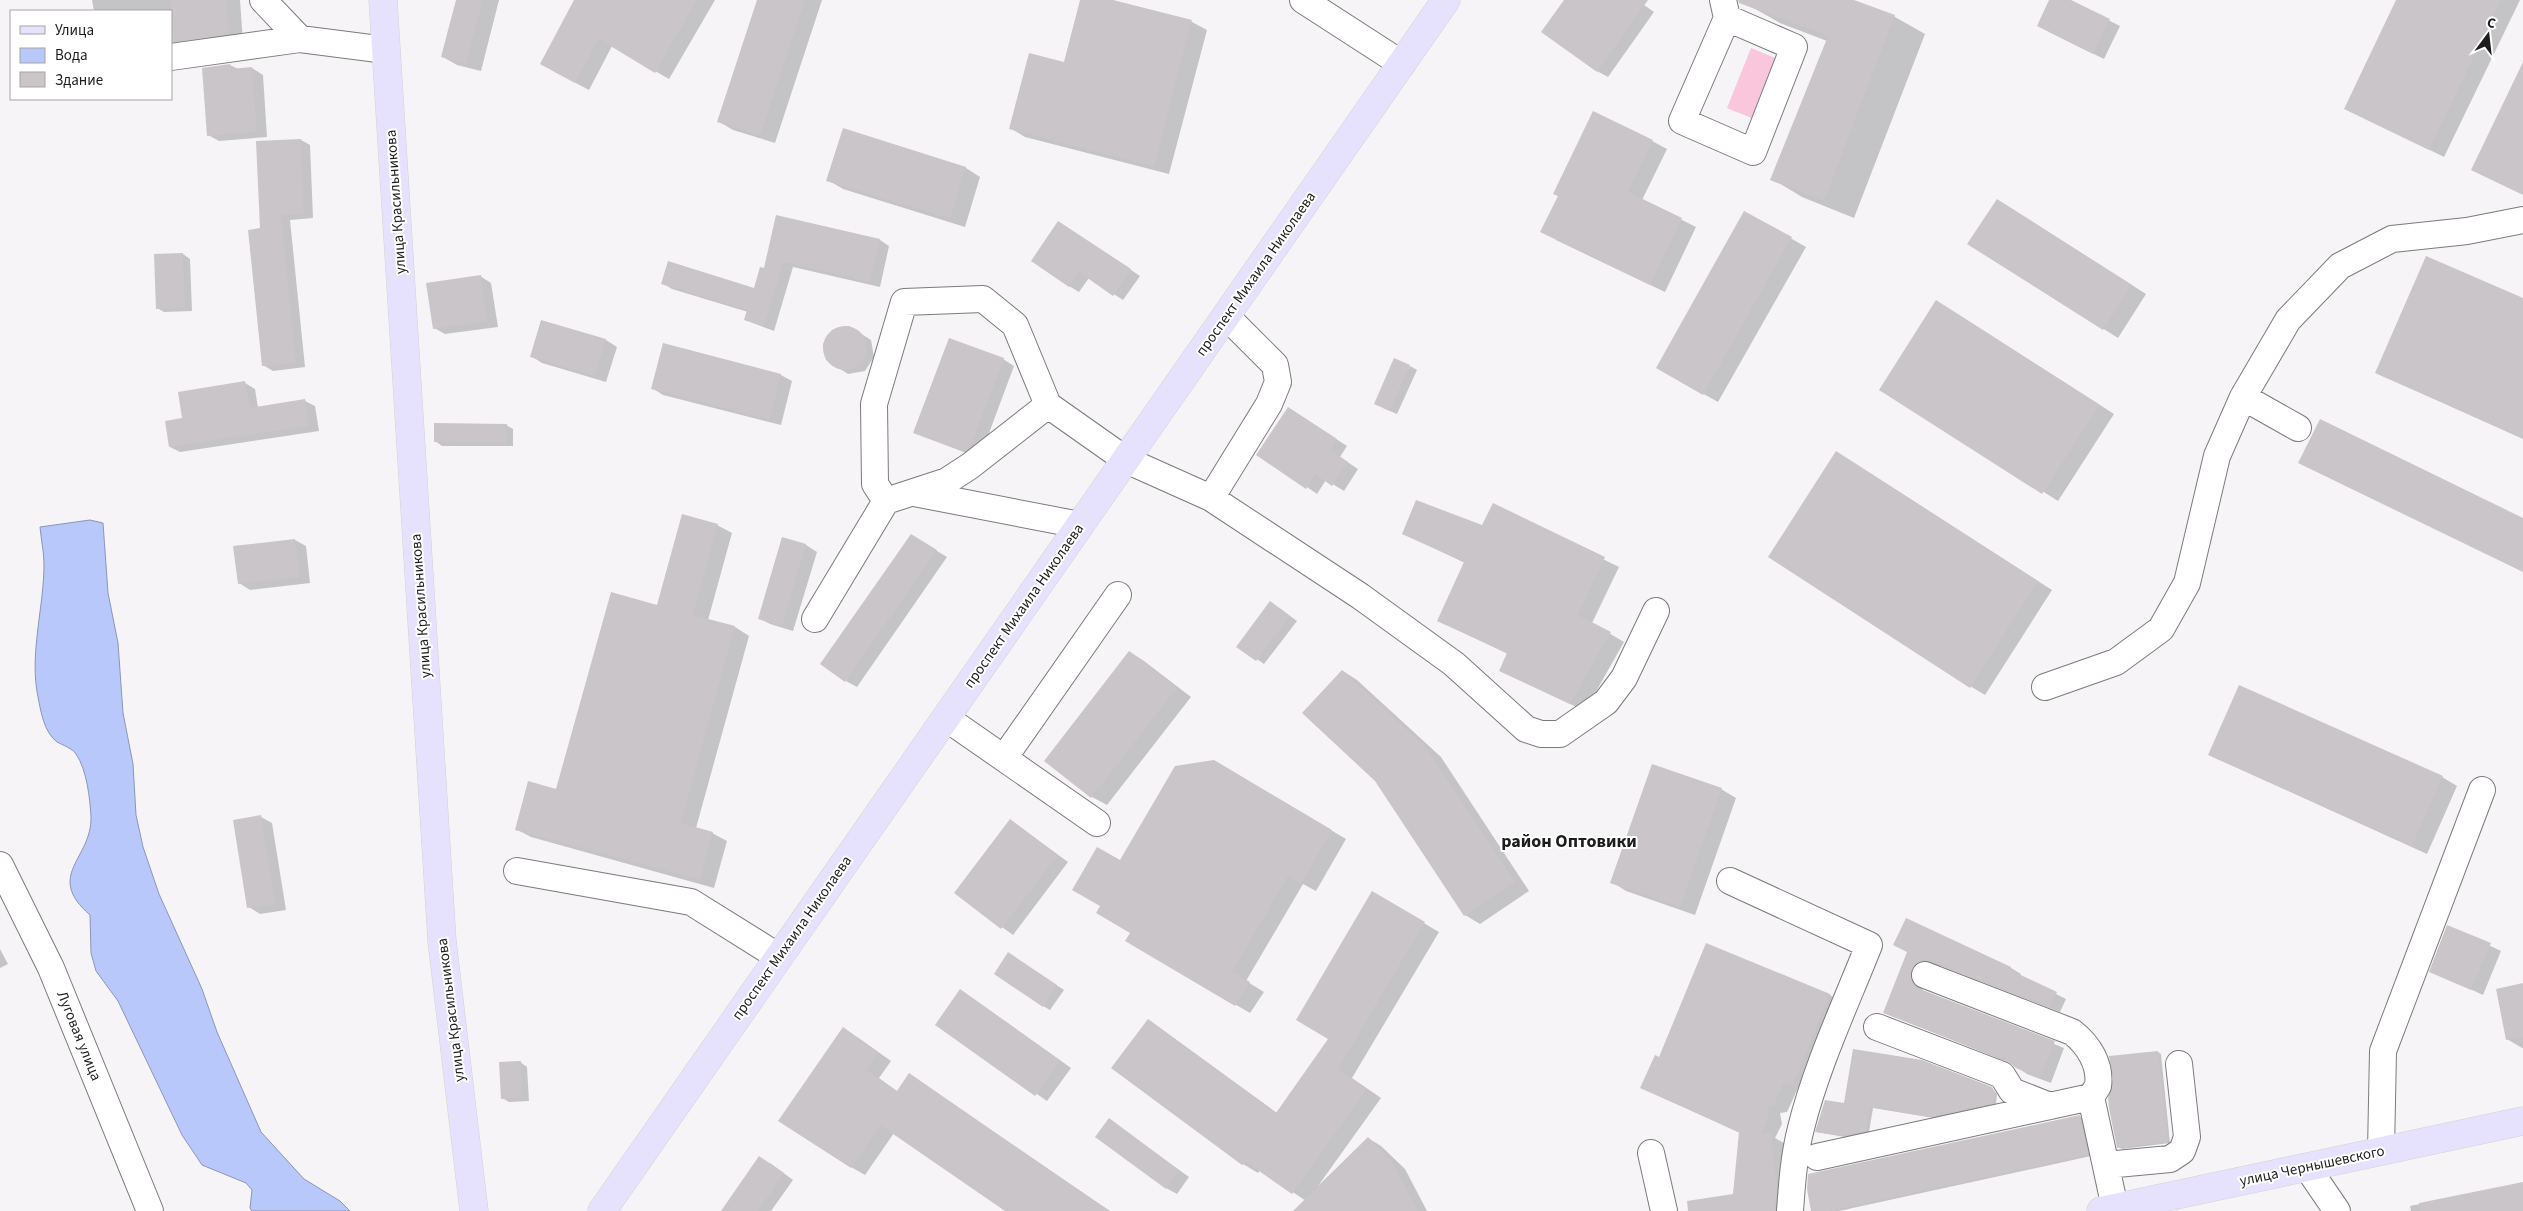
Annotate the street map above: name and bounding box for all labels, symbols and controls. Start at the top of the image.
legend [10,10,172,100]
north arrow [2463,10,2513,60]
text: С [2485,13,2498,34]
text: Улица [55,20,94,41]
text: Вода [55,45,88,66]
text: Здание [55,70,103,91]
street label: улица Красильникова [380,129,412,275]
street label: проспект Михаила Николаева [1191,187,1321,361]
street label: проспект Михаила Николаева [959,519,1089,693]
street label: улица Красильникова [405,533,437,679]
district label: район Оптовики [1501,829,1637,854]
street label: проспект Михаила Николаева [727,851,857,1025]
street label: улица Красильникова [432,937,470,1083]
street label: Луговая улица [51,988,107,1084]
street label: улица Чернышевского [2238,1140,2386,1192]

